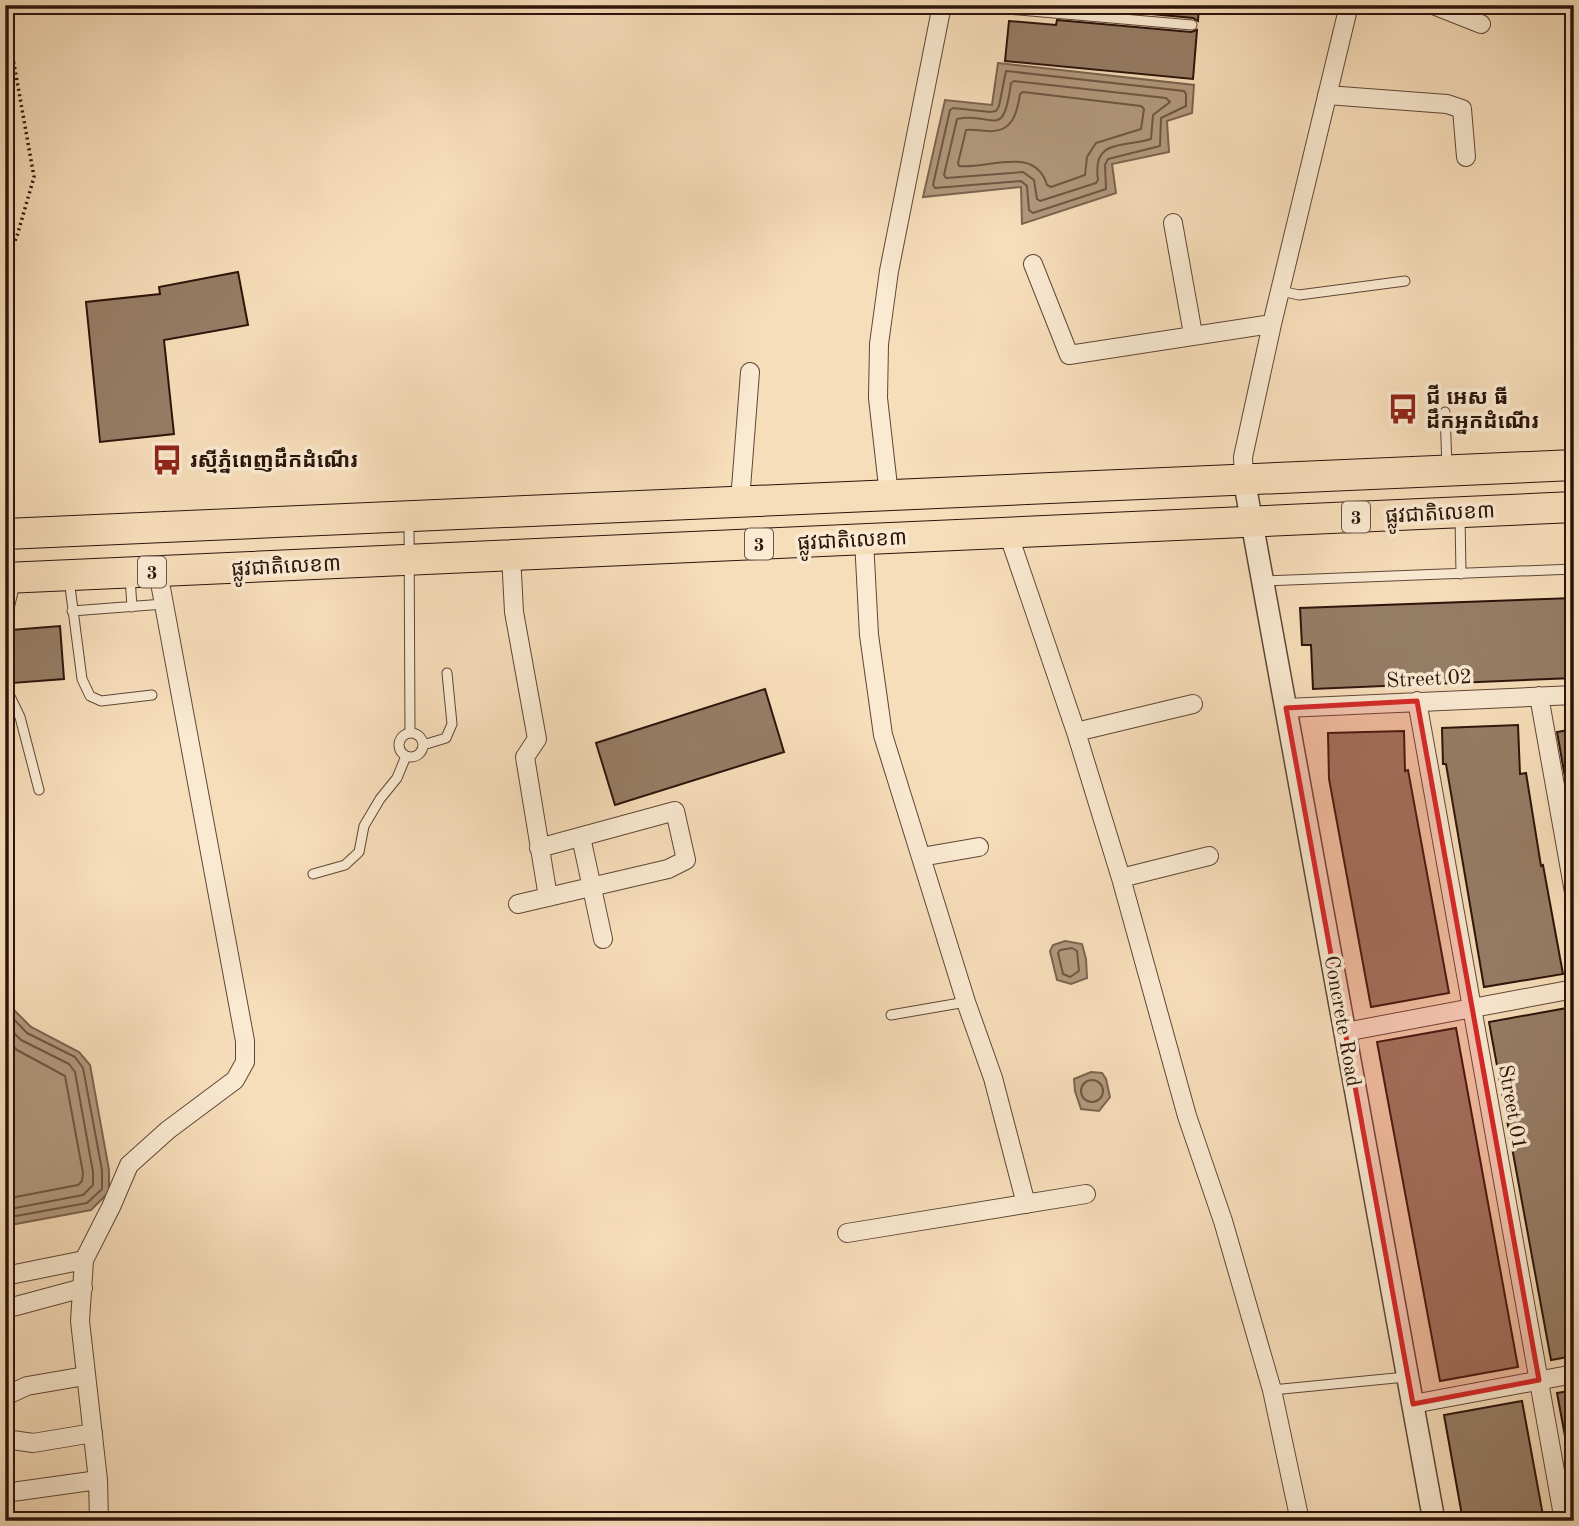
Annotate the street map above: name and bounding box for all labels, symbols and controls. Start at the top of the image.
place label: ជី អេស ធី ដឹកអ្នកដំណើរ [1426,384,1539,435]
bus stop icon: ជី អេស ធី ដឹកអ្នកដំណើរ [1386,392,1420,426]
bus stop icon: រស្មីភ្នំពេញដឹកដំណើរ [150,443,184,477]
place label: រស្មីភ្នំពេញដឹកដំណើរ [190,446,358,474]
street label: ផ្លូវជាតិលេខ៣ [1385,499,1496,535]
road number: 3 [1342,502,1370,532]
street label: ផ្លូវជាតិលេខ៣ [797,526,908,562]
road number: 3 [745,528,773,559]
street label: ផ្លូវជាតិលេខ៣ [231,552,342,588]
road number: 3 [138,556,166,587]
street label: Street 02 [1386,667,1473,692]
street label: Concrete Road [1320,954,1363,1089]
street label: Street 01 [1494,1063,1529,1151]

